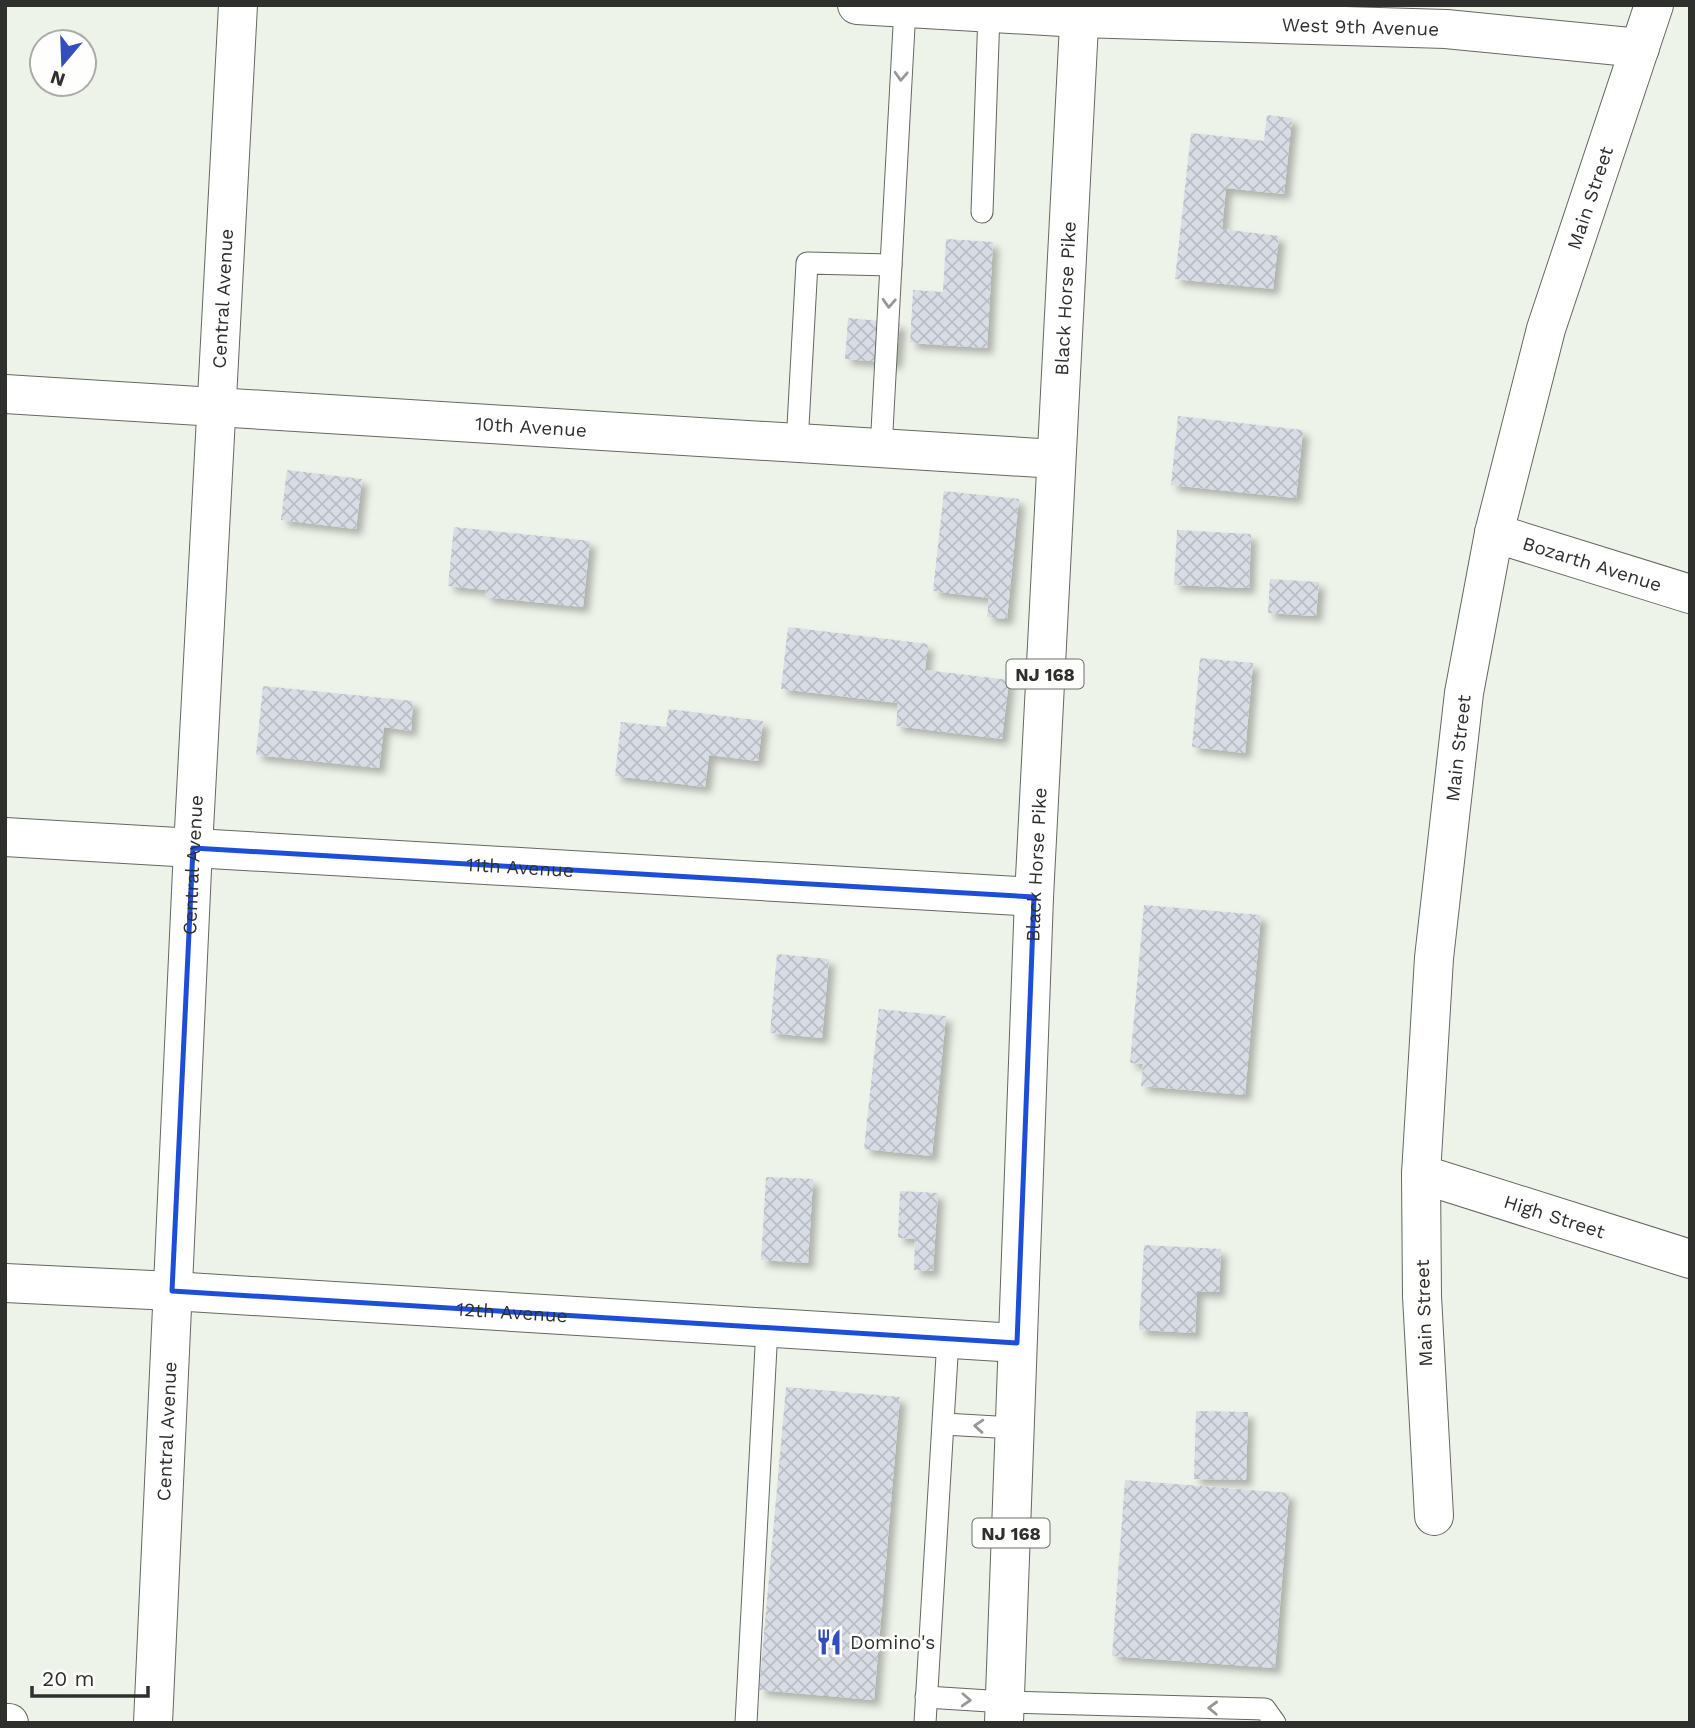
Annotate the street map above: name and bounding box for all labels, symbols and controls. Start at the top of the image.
street label: West 9th Avenue [1281,13,1440,40]
north arrow [28,28,98,98]
text: N [47,65,68,92]
one-way arrow [894,71,909,82]
street label: Main Street [1562,143,1618,252]
street label: Black Horse Pike [1049,221,1080,376]
street label: Central Avenue [207,228,238,369]
one-way arrow [881,298,896,309]
street label: 10th Avenue [474,412,588,441]
street label: Bozarth Avenue [1520,531,1665,596]
road number: NJ 168 [1006,660,1084,688]
street label: Main Street [1440,693,1475,803]
street label: Black Horse Pike [1021,787,1051,942]
street label: Central Avenue [178,794,207,935]
street label: 11th Avenue [466,852,574,882]
street label: High Street [1501,1189,1608,1243]
street label: Main Street [1411,1259,1437,1367]
street label: 12th Avenue [456,1297,568,1327]
street label: Central Avenue [152,1361,181,1502]
one-way arrow [974,1418,985,1433]
road number: NJ 168 [972,1518,1050,1548]
restaurant icon: Domino's [814,1627,844,1657]
place label: Domino's [850,1631,935,1654]
scale bar [32,1654,147,1698]
text: 20 m [42,1666,94,1691]
one-way arrow [960,1692,971,1707]
one-way arrow [1208,1700,1219,1715]

